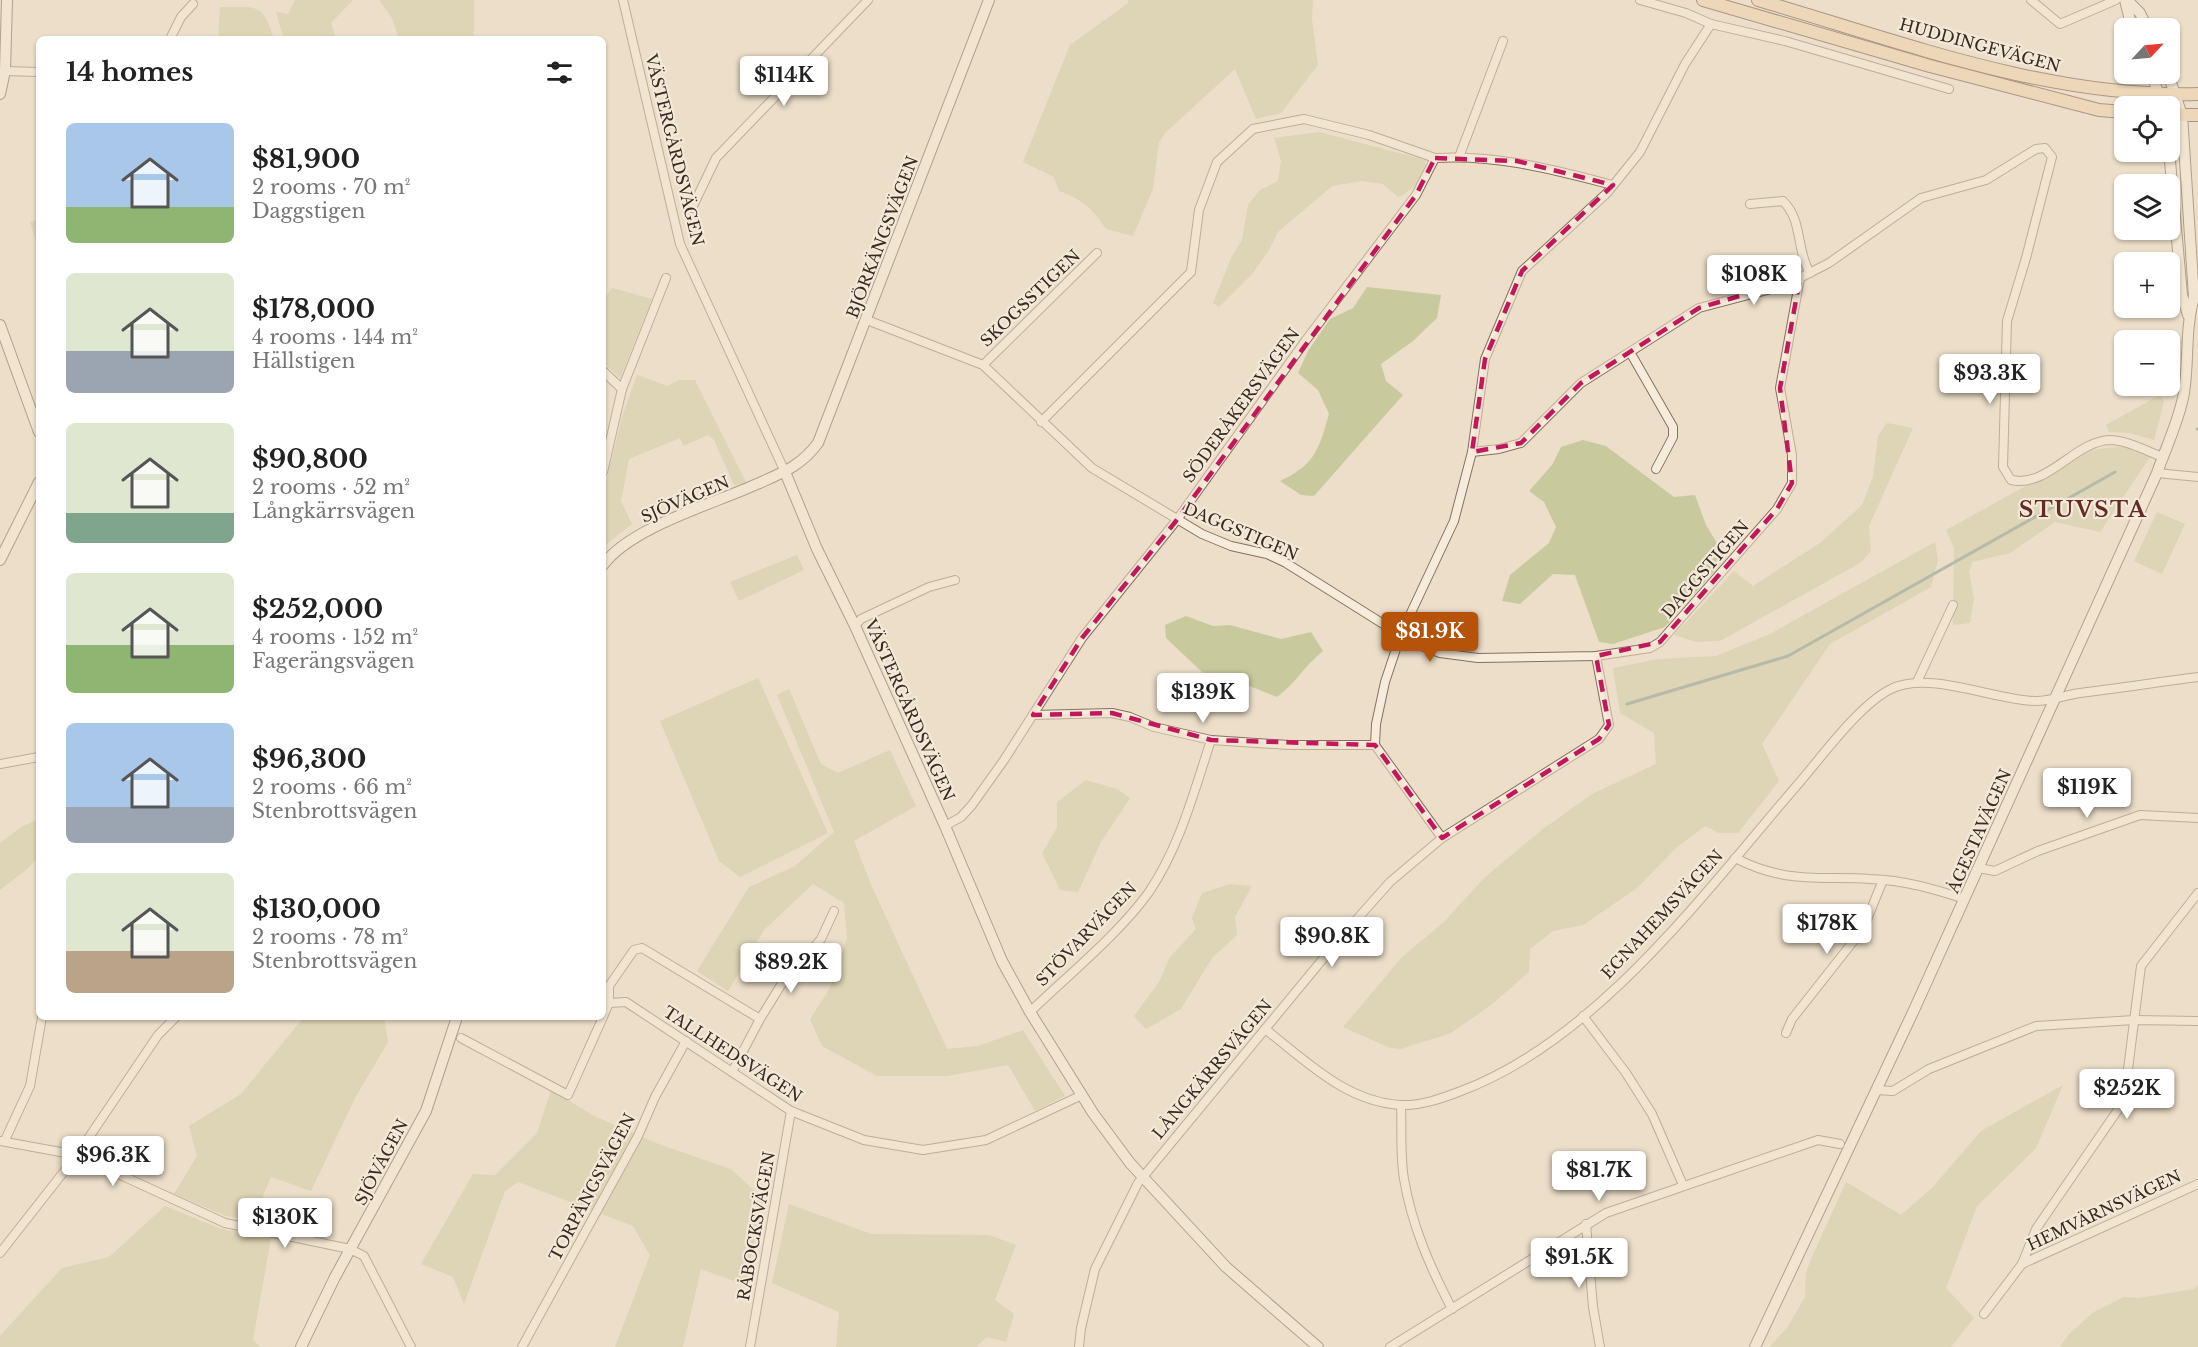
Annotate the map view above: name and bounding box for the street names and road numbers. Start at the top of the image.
street label: HUDDINGEVÄGEN [1897,14,2063,76]
street label: VÄSTERGÅRDSVÄGEN [641,51,709,248]
street label: BJÖRKÄNGSVÄGEN [842,153,922,321]
street label: SKOGSSTIGEN [976,245,1084,351]
street label: SÖDERÅKERSVÄGEN [1178,324,1304,486]
street label: SJÖVÄGEN [638,471,732,527]
street label: DAGGSTIGEN [1180,498,1302,564]
street label: DAGGSTIGEN [1657,516,1753,622]
street label: VÄSTERGÅRDSVÄGEN [860,615,959,804]
street label: ÅGESTAVÄGEN [1942,766,2015,897]
street label: EGNAHEMSVÄGEN [1597,845,1727,983]
street label: STÖVARVÄGEN [1031,878,1141,990]
street label: LÅNGKÄRRSVÄGEN [1148,995,1276,1143]
street label: TALLHEDSVÄGEN [660,1002,806,1106]
street label: TORPÄNGSVÄGEN [545,1110,639,1264]
street label: SJÖVÄGEN [350,1116,412,1208]
street label: RÅBOCKSVÄGEN [733,1150,779,1302]
street label: HEMVÄRNSVÄGEN [2024,1165,2184,1255]

